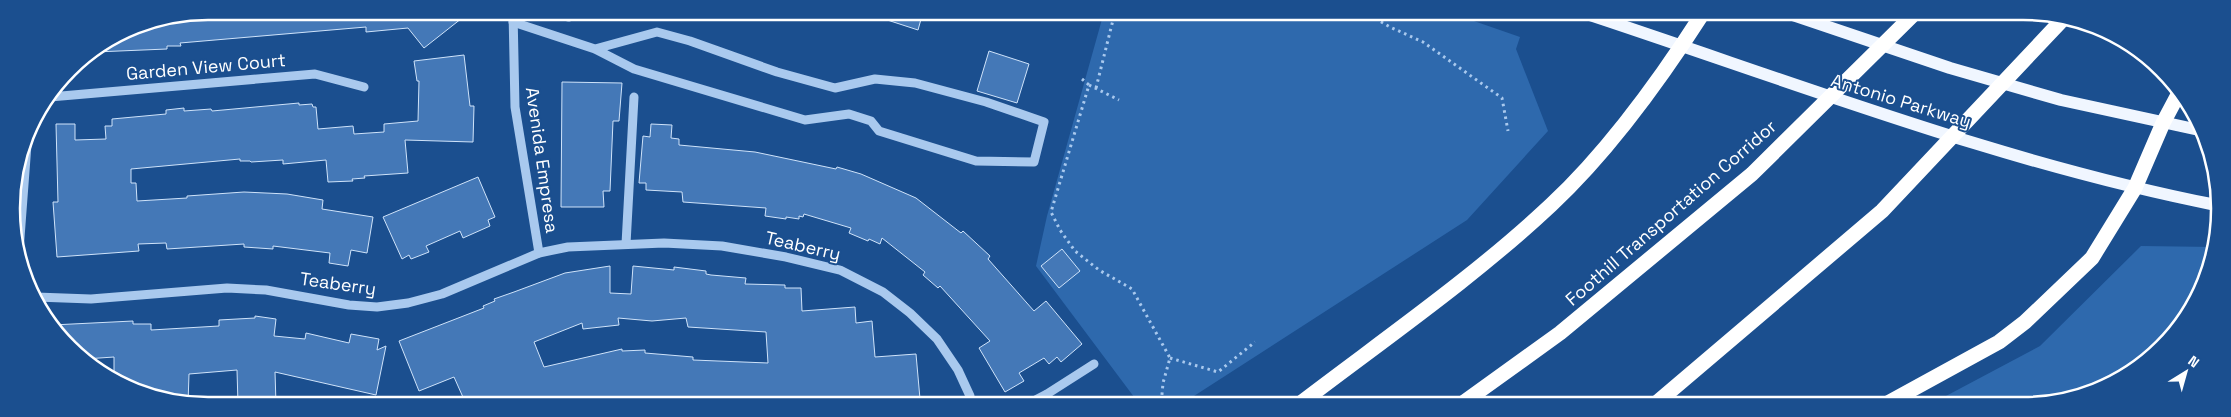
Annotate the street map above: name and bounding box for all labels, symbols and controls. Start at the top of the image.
street label: Garden View Court [125,48,287,85]
street label: Antonio Parkway [1828,68,1974,133]
street label: Avenida Empresa [521,85,564,234]
street label: Foothill Transportation Corridor [1561,115,1781,311]
street label: Teaberry [763,226,843,265]
street label: Teaberry [299,267,378,300]
north arrow [2161,347,2211,397]
text: N [2185,352,2203,372]

